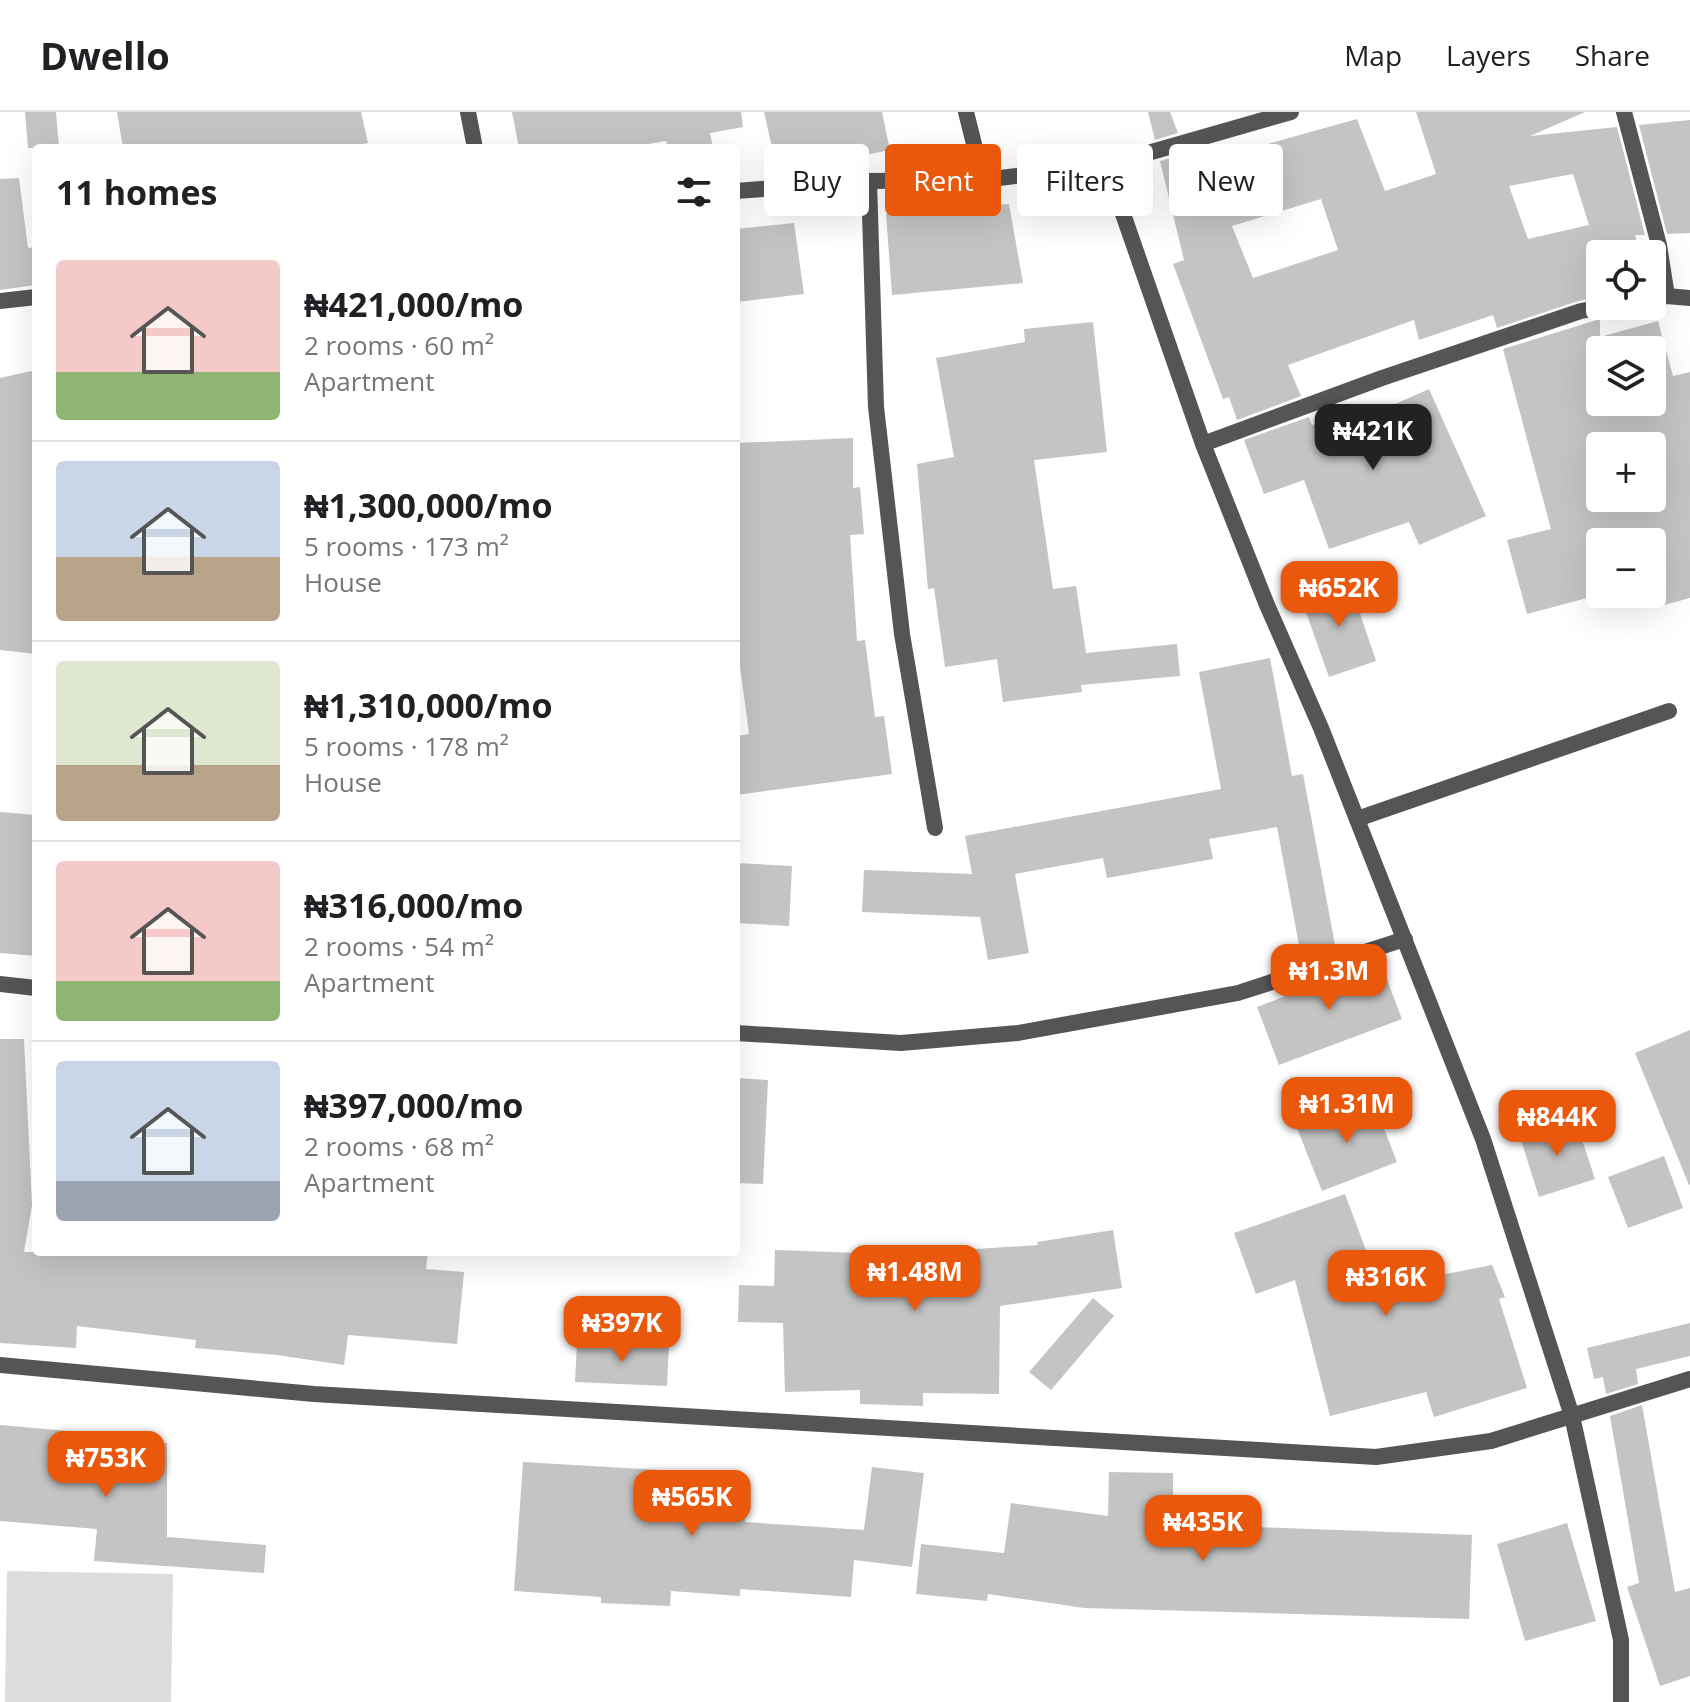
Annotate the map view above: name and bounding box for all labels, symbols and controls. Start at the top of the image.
text: Dwello [40,29,170,81]
text: Map [1344,36,1402,74]
text: Layers [1446,36,1531,74]
text: Share [1575,36,1650,74]
chip: Buy [764,144,869,216]
chip: Rent [885,144,1001,216]
chip: Filters [1017,144,1153,216]
chip: New [1169,144,1283,216]
text: 11 homes [56,169,217,215]
icon: filters [672,170,716,214]
map controls [1586,240,1666,608]
button: locate [1586,240,1666,320]
text: ₦421,000/mo [304,281,523,327]
icon: home [120,292,216,388]
text: 2 rooms · 60 m² [304,327,494,363]
button: layers [1586,336,1666,416]
text: Apartment [304,363,435,399]
pin: ₦421K [1317,404,1429,472]
text: ₦421K [1333,412,1413,448]
button: + [1586,432,1666,512]
text: ₦1,300,000/mo [304,482,553,528]
icon: home [120,493,216,589]
text: 5 rooms · 173 m² [304,528,509,564]
button: − [1586,528,1666,608]
pin: ₦652K [1283,561,1395,629]
text: House [304,564,382,600]
text: ₦652K [1299,569,1379,605]
text: ₦1,310,000/mo [304,682,553,728]
icon: home [120,693,216,789]
text: 5 rooms · 178 m² [304,728,509,764]
text: House [304,764,382,800]
text: ₦316,000/mo [304,882,523,928]
icon: home [120,893,216,989]
text: 2 rooms · 54 m² [304,928,494,964]
pin: ₦1.3M [1273,944,1385,1012]
text: ₦1.3M [1289,952,1369,988]
text: Apartment [304,964,435,1000]
pin: ₦1.31M [1282,1077,1412,1145]
text: ₦397,000/mo [304,1082,523,1128]
text: ₦1.31M [1299,1085,1395,1121]
pin: ₦844K [1501,1090,1613,1158]
icon: home [120,1093,216,1189]
text: ₦844K [1517,1098,1597,1134]
text: 2 rooms · 68 m² [304,1128,494,1164]
text: Apartment [304,1164,435,1200]
pin: ₦1.48M [850,1245,980,1313]
pin: ₦316K [1330,1250,1442,1318]
text: ₦1.48M [867,1253,963,1289]
text: ₦316K [1346,1258,1426,1294]
pin: ₦397K [566,1296,678,1364]
text: ₦397K [582,1304,662,1340]
pin: ₦753K [50,1431,162,1499]
text: ₦753K [66,1439,146,1475]
pin: ₦565K [636,1470,748,1538]
text: ₦565K [652,1478,732,1514]
pin: ₦435K [1147,1495,1259,1563]
text: ₦435K [1163,1503,1243,1539]

